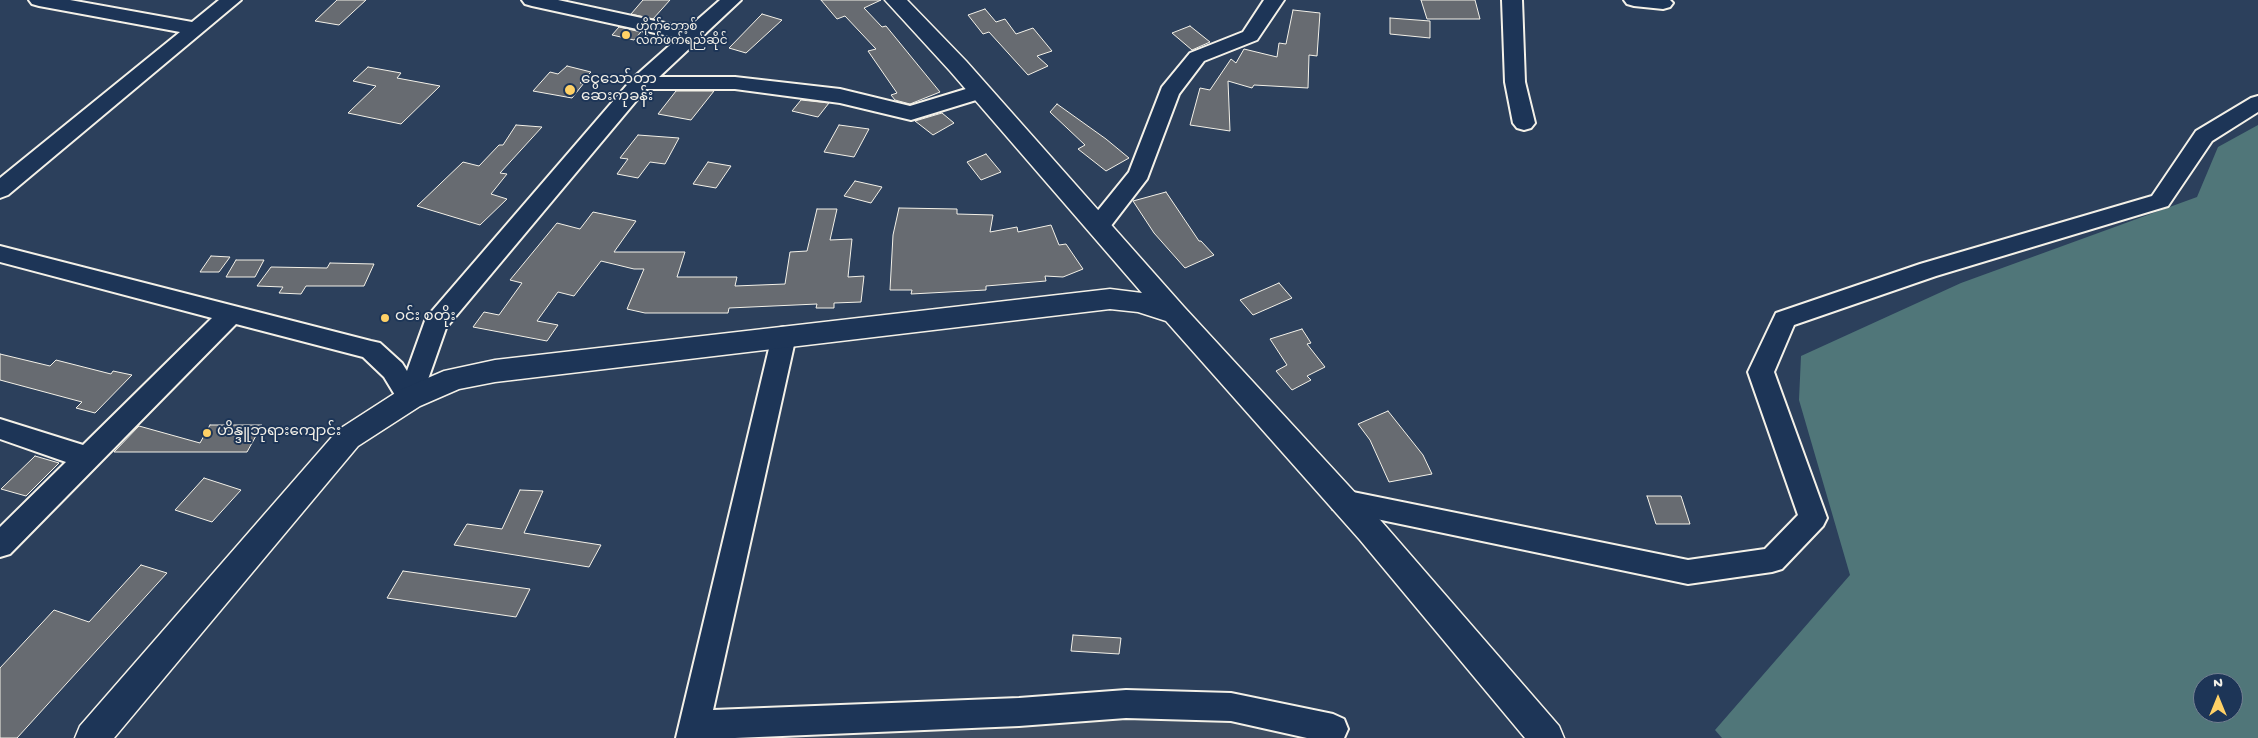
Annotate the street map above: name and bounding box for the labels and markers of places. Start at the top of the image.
place label: ဟိုက်ဘော့စ် လက်ဖက်ရည်ဆိုင် [636,21,727,49]
marker: ဟိုက်ဘော့စ် လက်ဖက်ရည်ဆိုင် [620,29,632,41]
place label: ငွေသော်တာ ဆေးကုခန်း [581,72,657,107]
marker: ငွေသော်တာ ဆေးကုခန်း [563,83,577,97]
place label: ဝင်း စတိုး [395,309,456,327]
marker: ဝင်း စတိုး [379,312,391,324]
place label: ဟိန္ဒူဘုရားကျောင်း [217,424,341,442]
marker: ဟိန္ဒူဘုရားကျောင်း [201,427,213,439]

